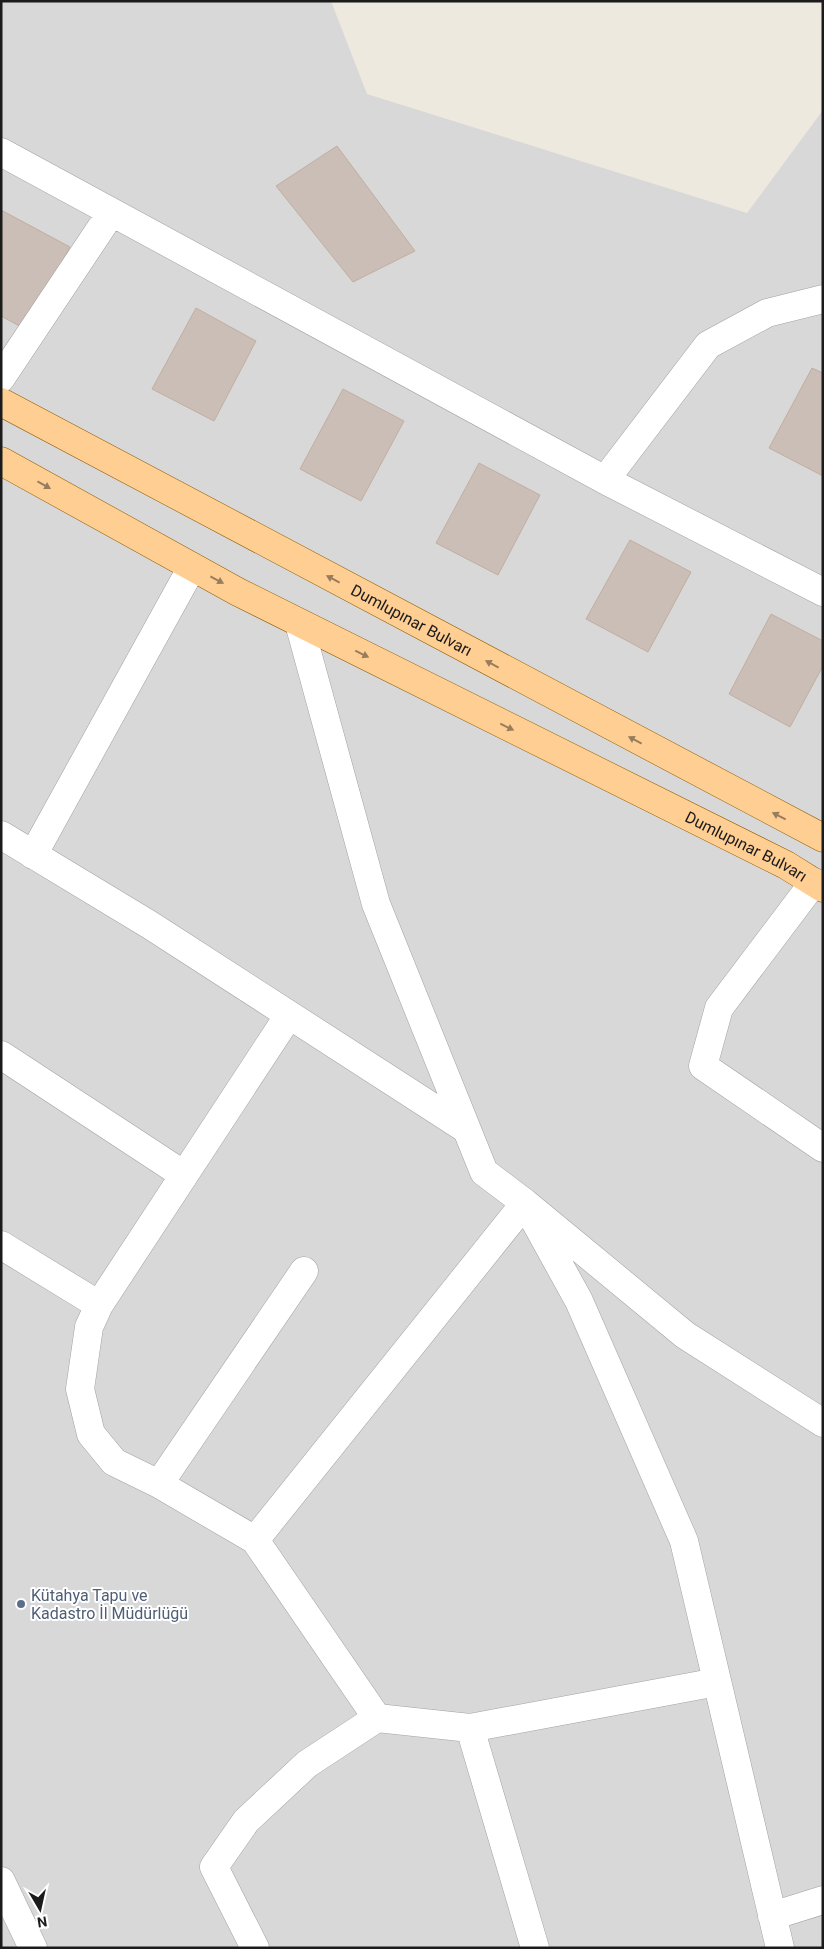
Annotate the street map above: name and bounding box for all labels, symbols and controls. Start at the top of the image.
one-way arrow [37,481,51,489]
one-way arrow [326,575,341,583]
one-way arrow [209,576,224,584]
street label: Dumlupınar Bulvarı [348,580,476,660]
one-way arrow [354,650,369,658]
one-way arrow [485,660,499,668]
one-way arrow [500,723,514,731]
one-way arrow [629,736,642,745]
street label: Dumlupınar Bulvarı [682,807,811,885]
one-way arrow [772,812,787,820]
place label: Kütahya Tapu ve Kadastro İl Müdürlüğü [31,1586,188,1623]
marker: Kütahya Tapu ve Kadastro İl Müdürlüğü [15,1598,27,1610]
north arrow [15,1884,65,1934]
text: N [36,1913,48,1931]

